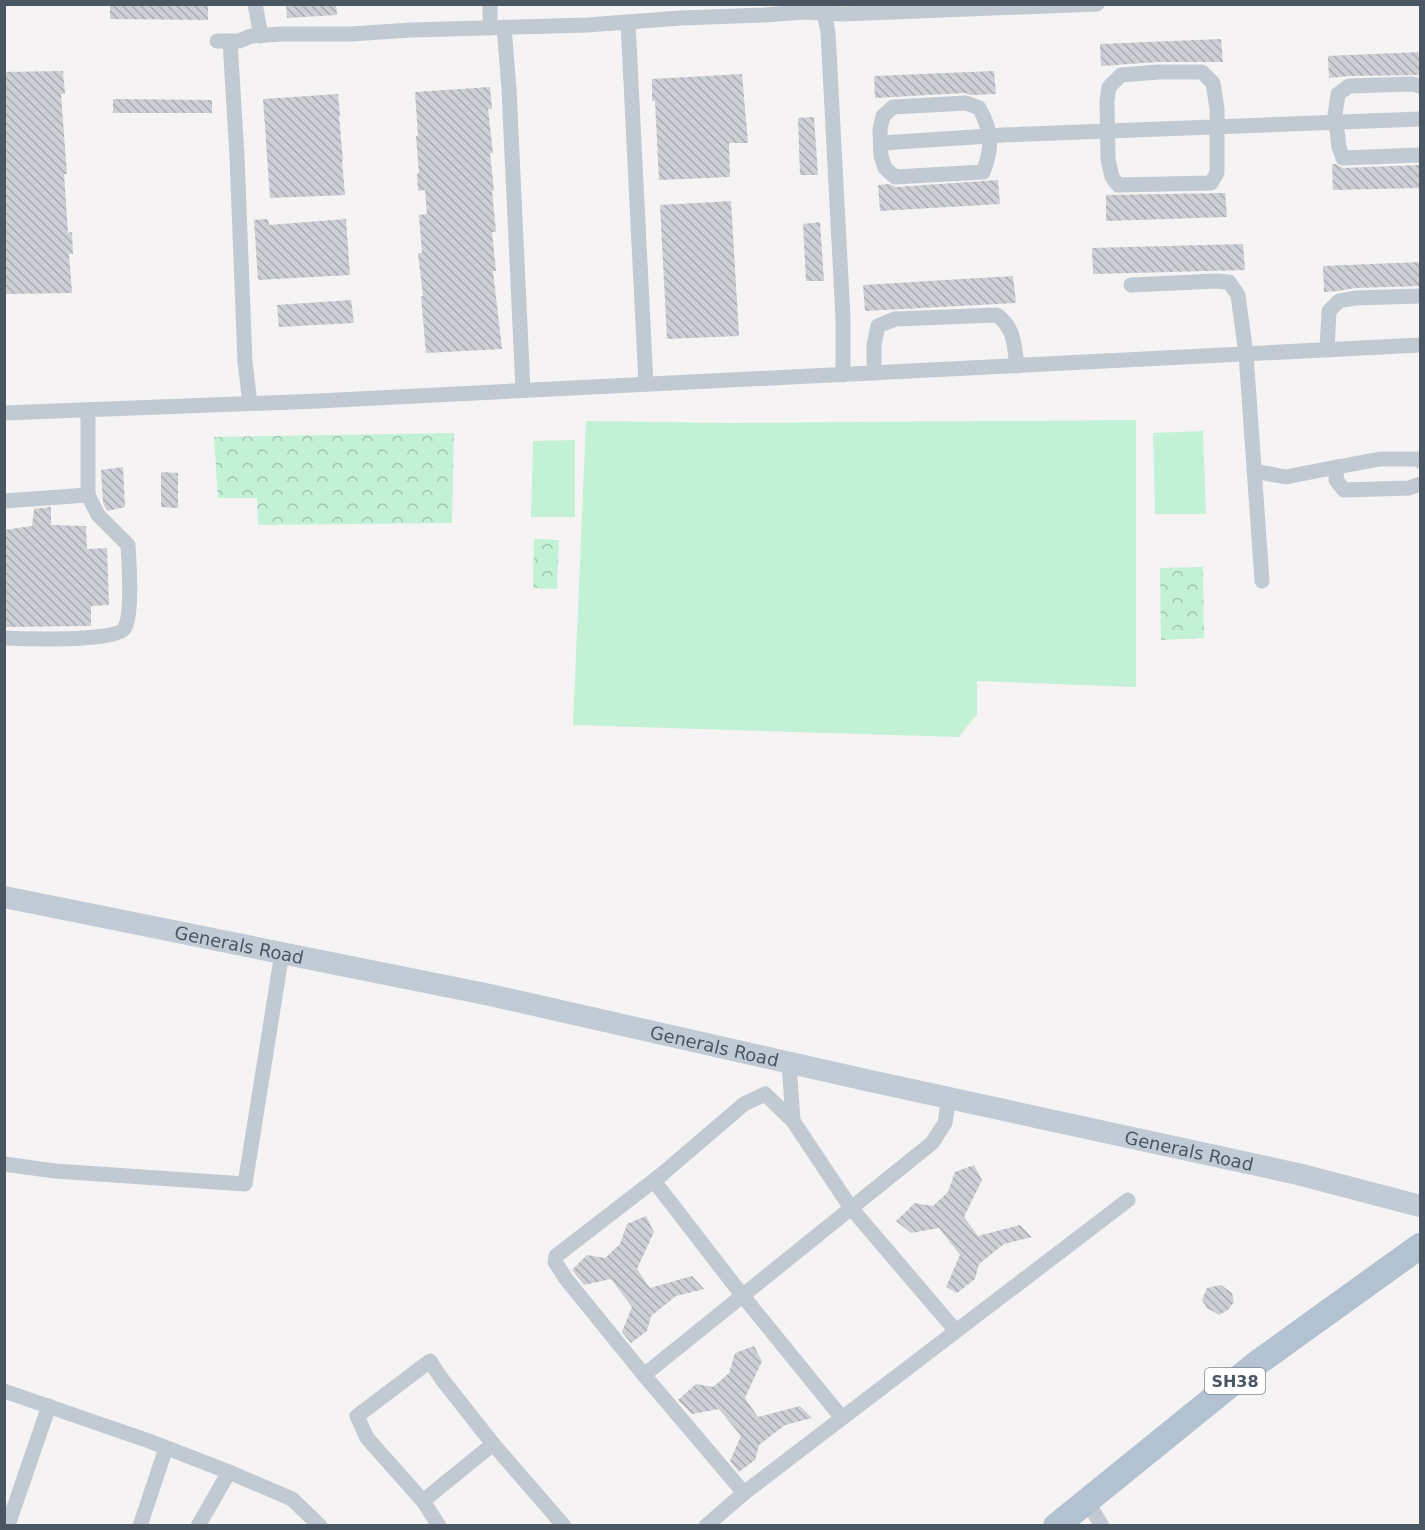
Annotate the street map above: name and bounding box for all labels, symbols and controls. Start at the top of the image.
street label: Generals Road [173,921,306,968]
street label: Generals Road [648,1021,781,1070]
street label: Generals Road [1123,1126,1256,1175]
road number: SH38 [1205,1368,1265,1394]

